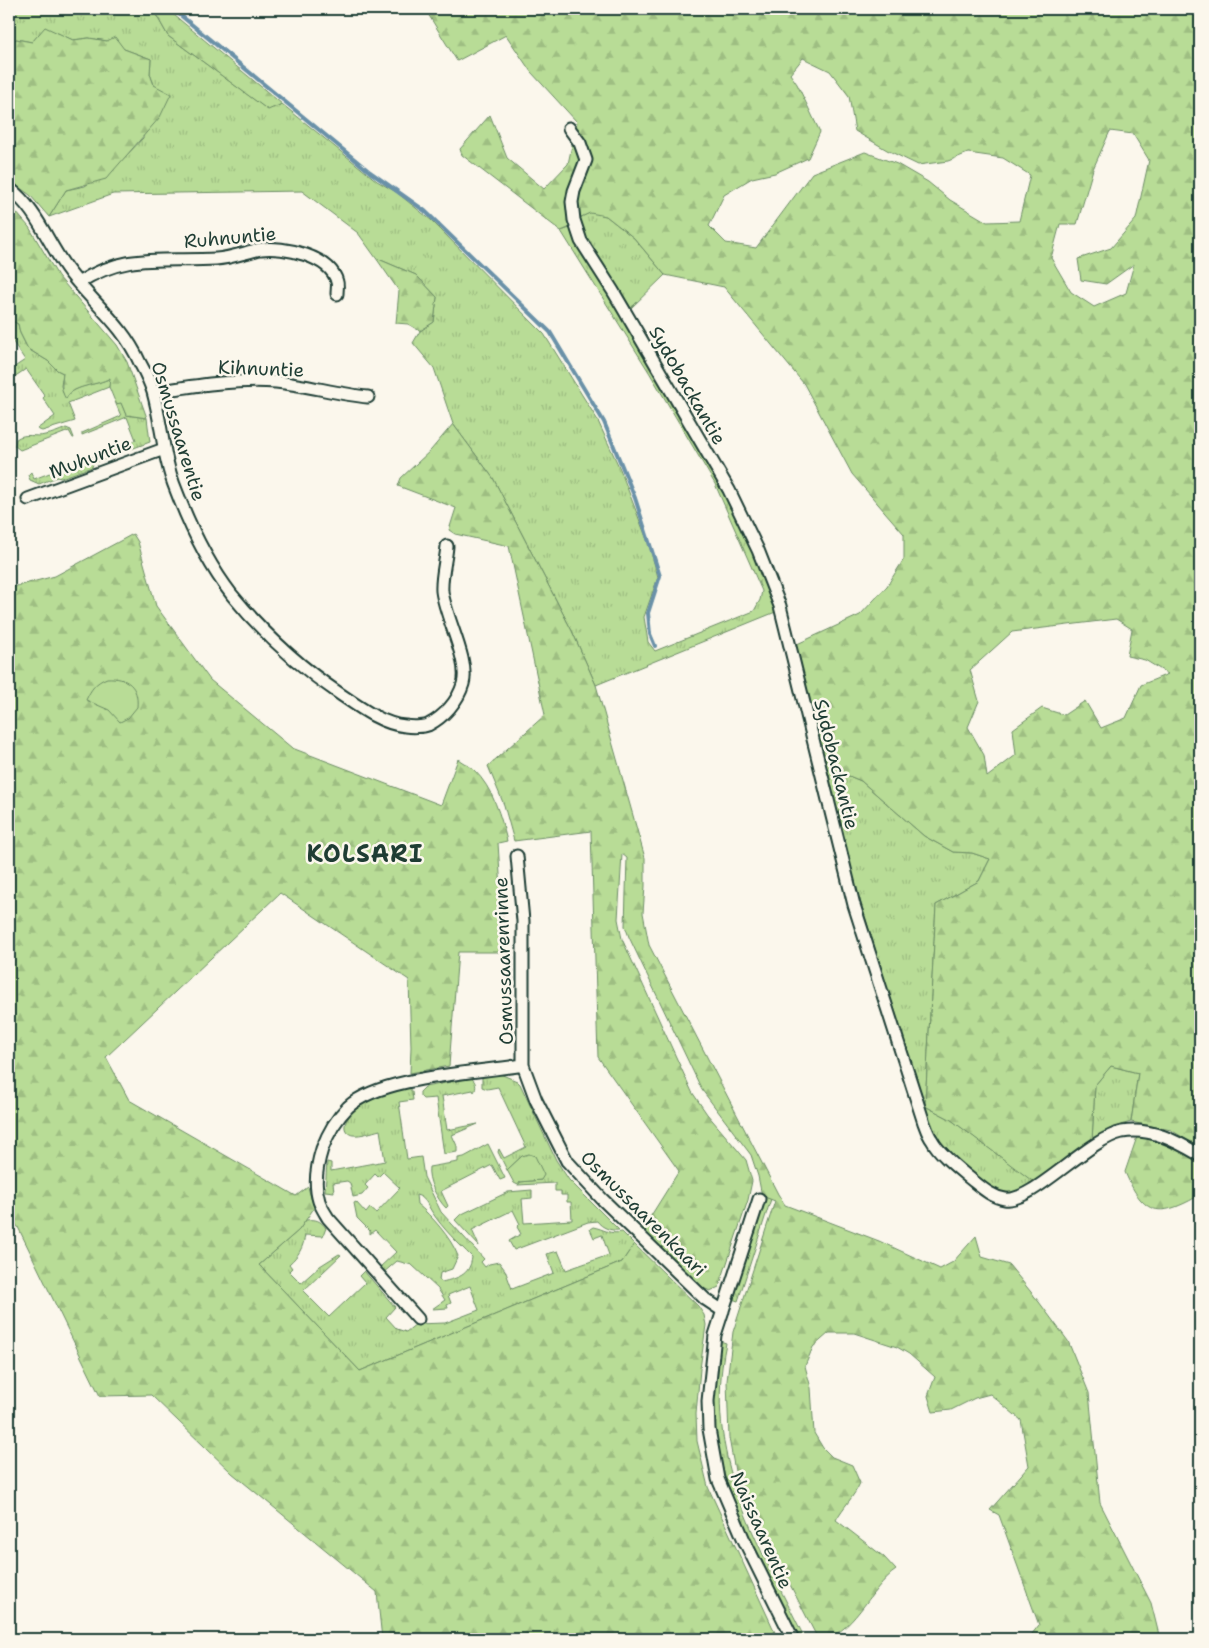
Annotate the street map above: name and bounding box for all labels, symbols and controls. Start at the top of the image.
street label: Ruhnuntie [183,221,277,254]
street label: Sydobackantie [643,321,732,449]
street label: Kihnuntie [217,355,305,382]
street label: Osmussaarentie [145,358,212,504]
street label: Muhuntie [45,430,135,485]
street label: Sydobackantie [808,696,865,832]
district label: KOLSARI [306,838,424,870]
street label: Osmussaarenrinne [488,876,519,1045]
street label: Osmussaarenkaari [575,1145,712,1282]
street label: Naissaarentie [724,1468,799,1593]

